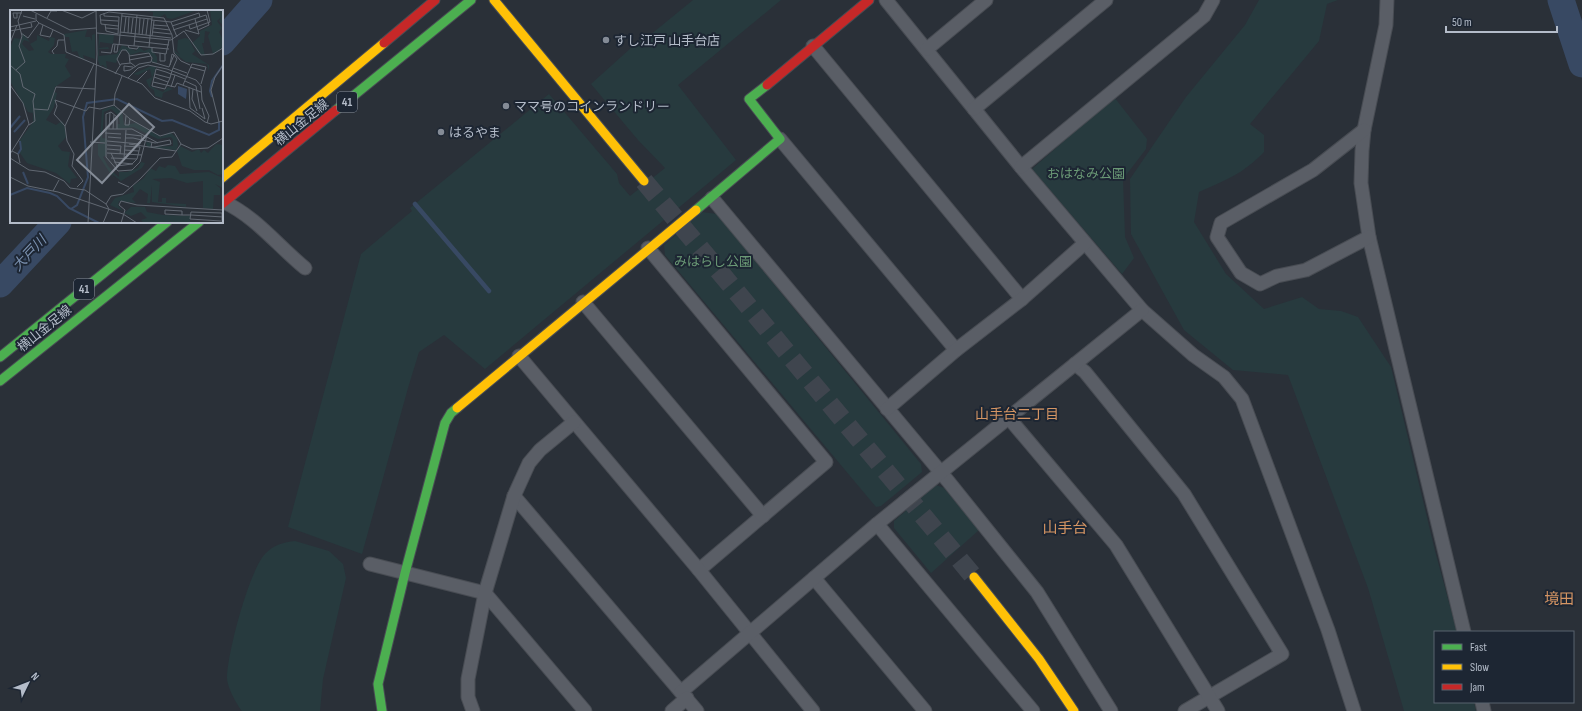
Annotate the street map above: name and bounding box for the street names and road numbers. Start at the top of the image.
road number: 41 [337,92,357,112]
street label: 横山金足線 [271,96,332,149]
road number: 41 [74,279,94,299]
street label: 横山金足線 [14,302,75,355]

